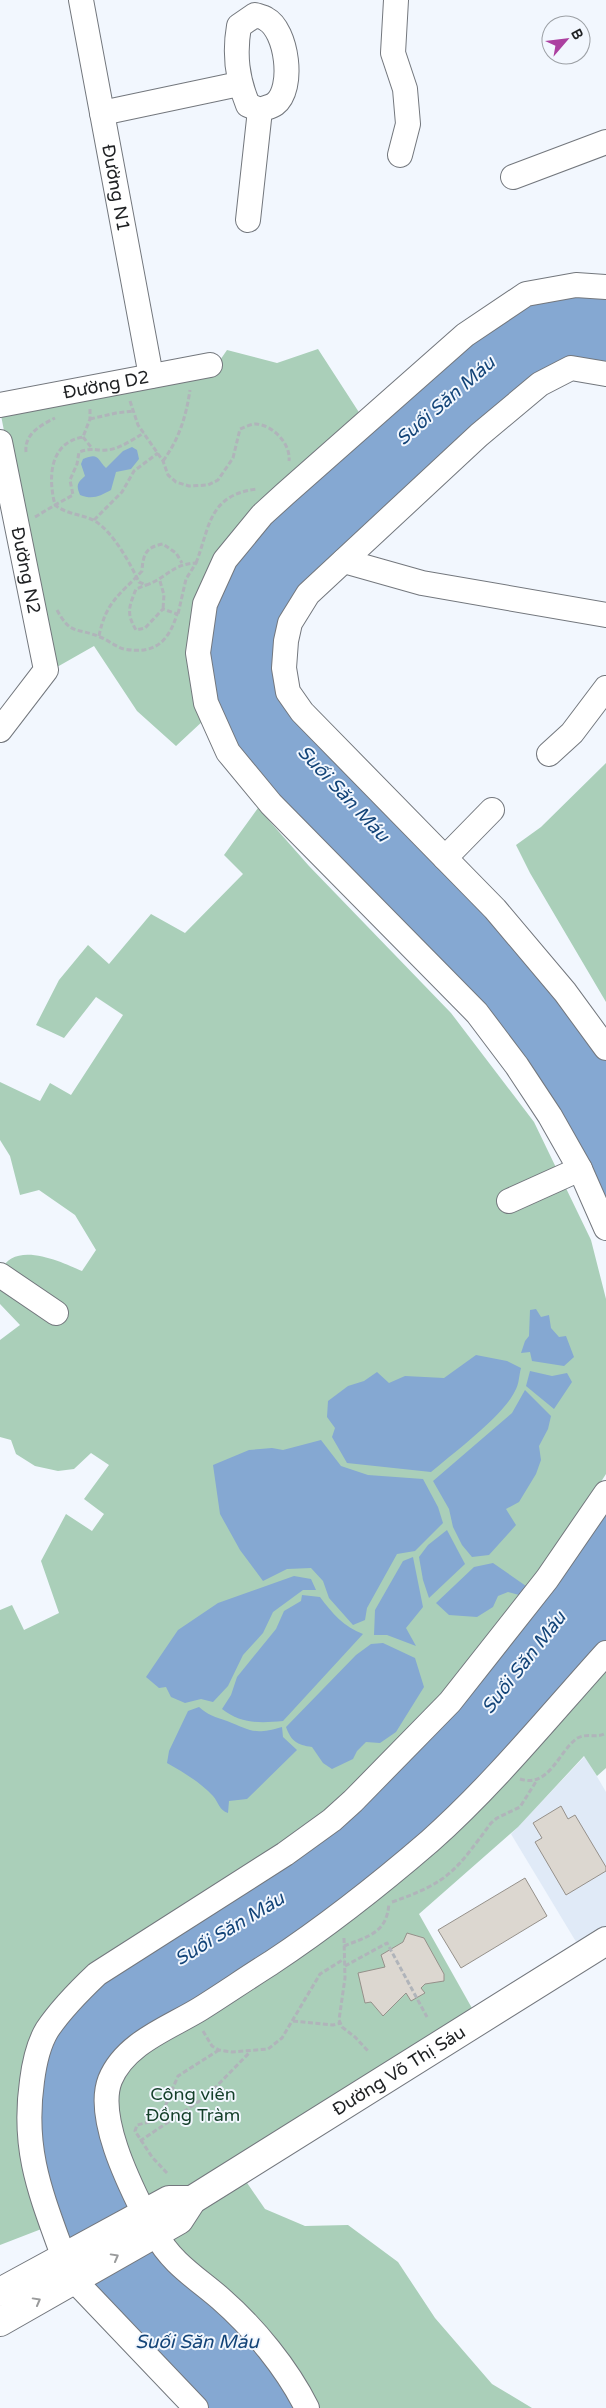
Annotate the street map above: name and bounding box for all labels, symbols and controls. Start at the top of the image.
north arrow [541,15,591,65]
text: B [567,26,587,43]
street label: Đường N1 [97,142,135,233]
water label: Suối Săn Máu [392,351,501,450]
street label: Đường D2 [61,366,151,404]
street label: Đường N2 [6,525,45,616]
water label: Suối Săn Máu [293,741,394,847]
water label: Suối Săn Máu [477,1606,571,1718]
water label: Suối Săn Máu [171,1887,289,1970]
street label: Đường Võ Thị Sáu [328,2021,470,2120]
park label: Công viên Đồng Tràm [146,2083,240,2126]
one-way arrow [110,2254,119,2264]
one-way arrow [32,2297,41,2307]
water label: Suối Săn Máu [135,2331,260,2353]

